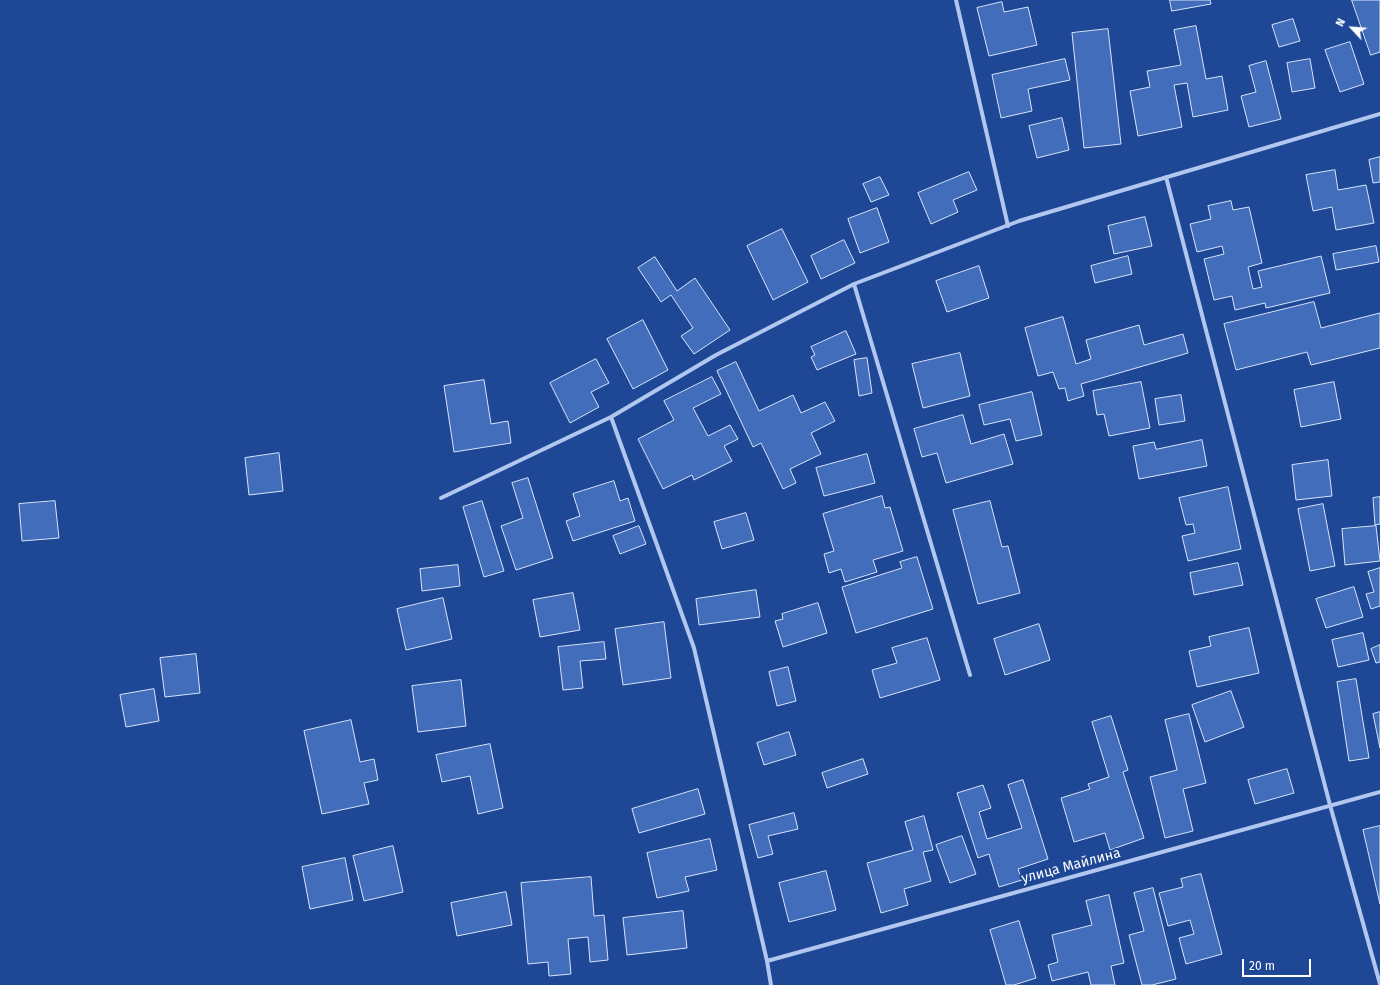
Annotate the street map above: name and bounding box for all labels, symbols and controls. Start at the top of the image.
north arrow [1332,8,1372,48]
text: N [1333,16,1348,29]
street label: улица Майлина [1020,845,1122,887]
scale bar [1244,951,1313,977]
text: 20 m [1249,959,1275,973]

